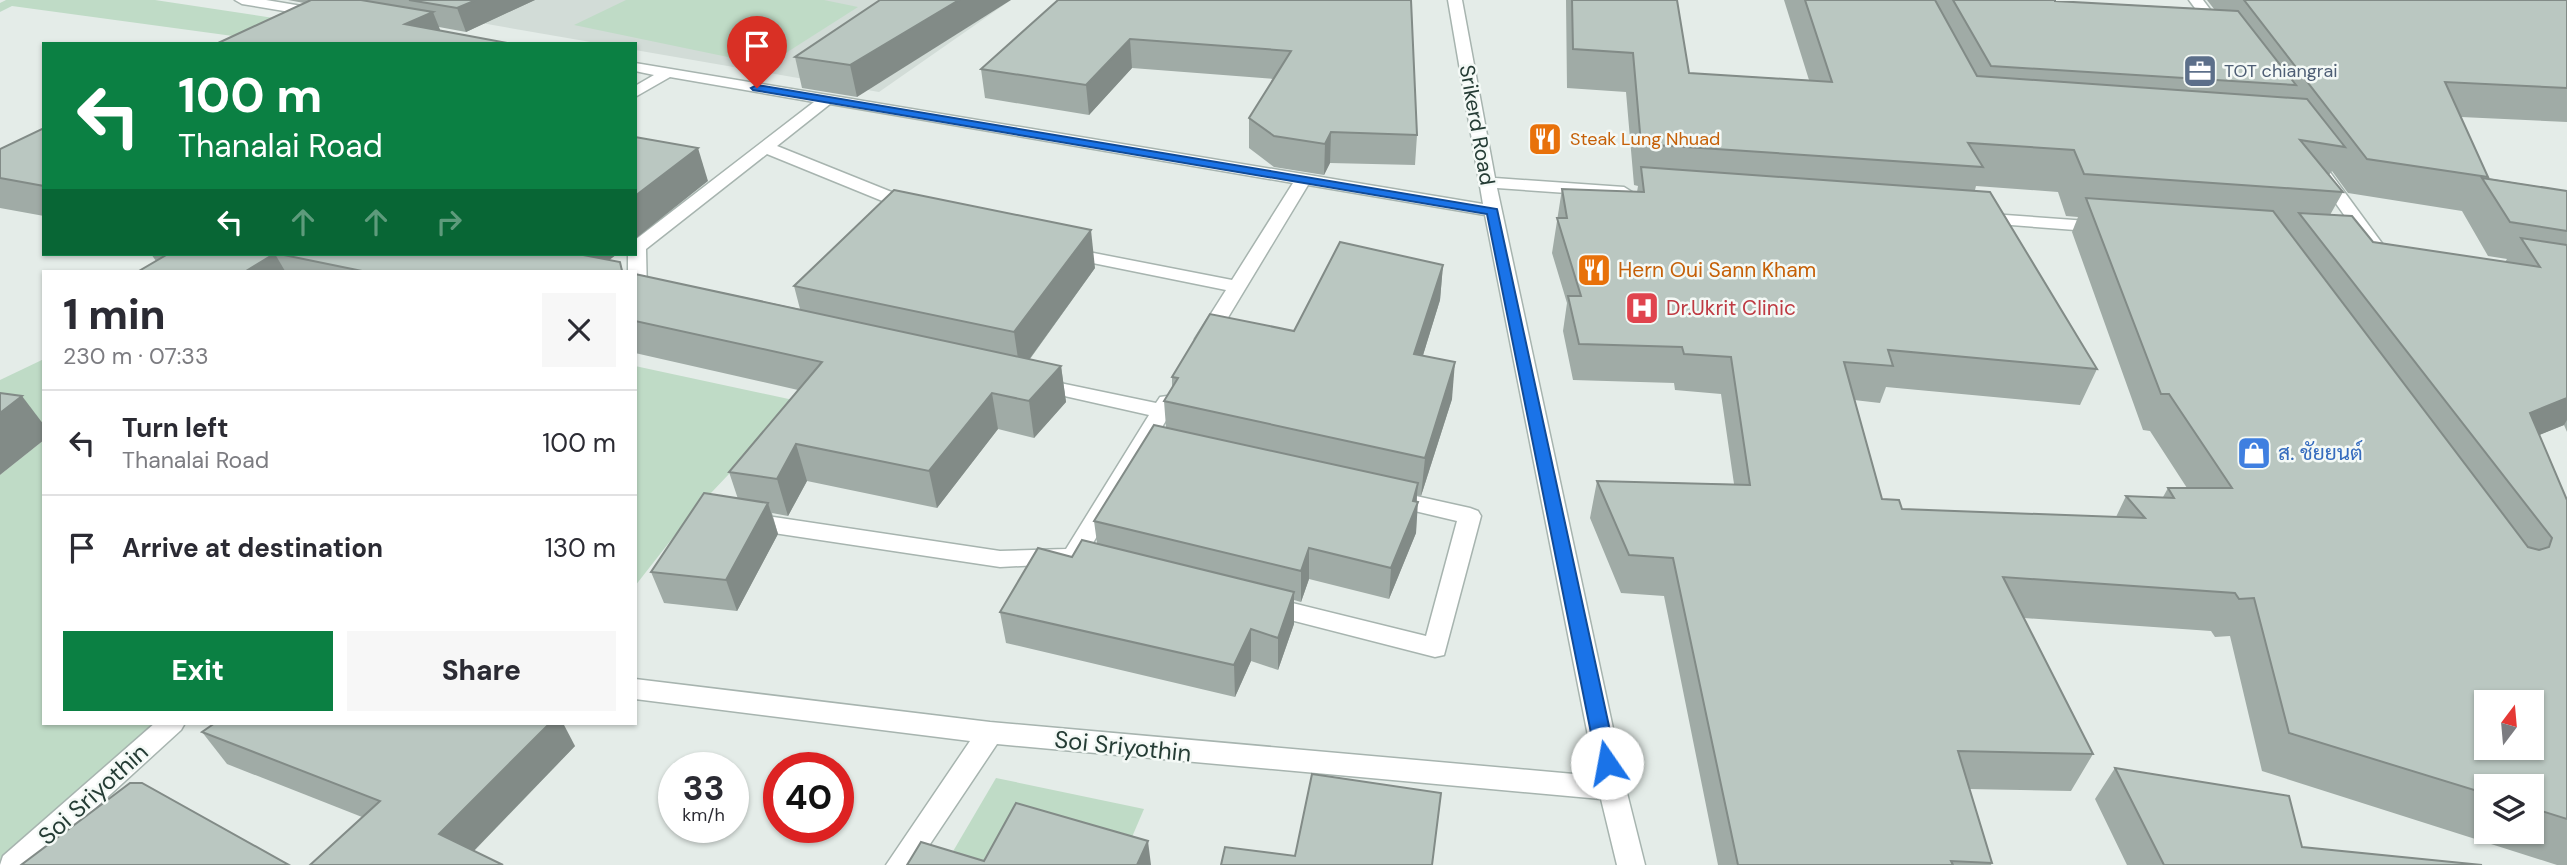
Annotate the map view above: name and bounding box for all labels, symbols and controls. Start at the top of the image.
pin [727,16,787,88]
icon: arrive [738,27,776,65]
office icon: TOT chiangrai [2181,52,2219,90]
place label: TOT chiangrai [2224,59,2338,83]
text: 100 m [178,63,322,127]
street label: Srikerd Road [1453,63,1501,187]
icon: left [63,70,154,161]
restaurant icon: Steak Lung Nhuad [1526,120,1564,158]
text: Thanalai Road [178,125,383,167]
place label: Steak Lung Nhuad [1570,127,1720,151]
icon: left [211,203,249,241]
icon: ahead [284,203,322,241]
icon: ahead [357,203,395,241]
icon: right [430,203,468,241]
restaurant icon: Hern Oui Sann Kham [1575,251,1613,289]
place label: Hern Oui Sann Kham [1618,256,1816,284]
text: 1 min [63,287,166,342]
hospital icon: Dr.Ukrit Clinic [1623,289,1661,327]
button: close [542,293,616,367]
place label: Dr.Ukrit Clinic [1666,294,1796,322]
text: 230 m · 07:33 [63,341,209,371]
text: Turn left [122,411,229,445]
icon: left [63,424,101,462]
text: 100 m [542,426,616,460]
shop icon: ส. ชัยยนต์ [2235,434,2273,472]
place label: ส. ชัยยนต์ [2278,439,2363,467]
text: Thanalai Road [122,445,269,475]
icon: arrive [63,529,101,567]
text: Arrive at destination [122,531,383,565]
text: 130 m [545,531,616,565]
button: Exit [63,631,333,711]
button: Share [347,631,616,711]
north arrow [2474,690,2544,760]
map controls [2474,690,2544,844]
street label: Soi Sriyothin [1053,723,1193,769]
position arrow [1570,726,1644,800]
street label: Soi Sriyothin [32,736,154,852]
speed limit sign: 40 [763,752,854,843]
text: 33 [682,765,725,811]
button: layers [2474,774,2544,844]
text: km/h [682,803,725,827]

